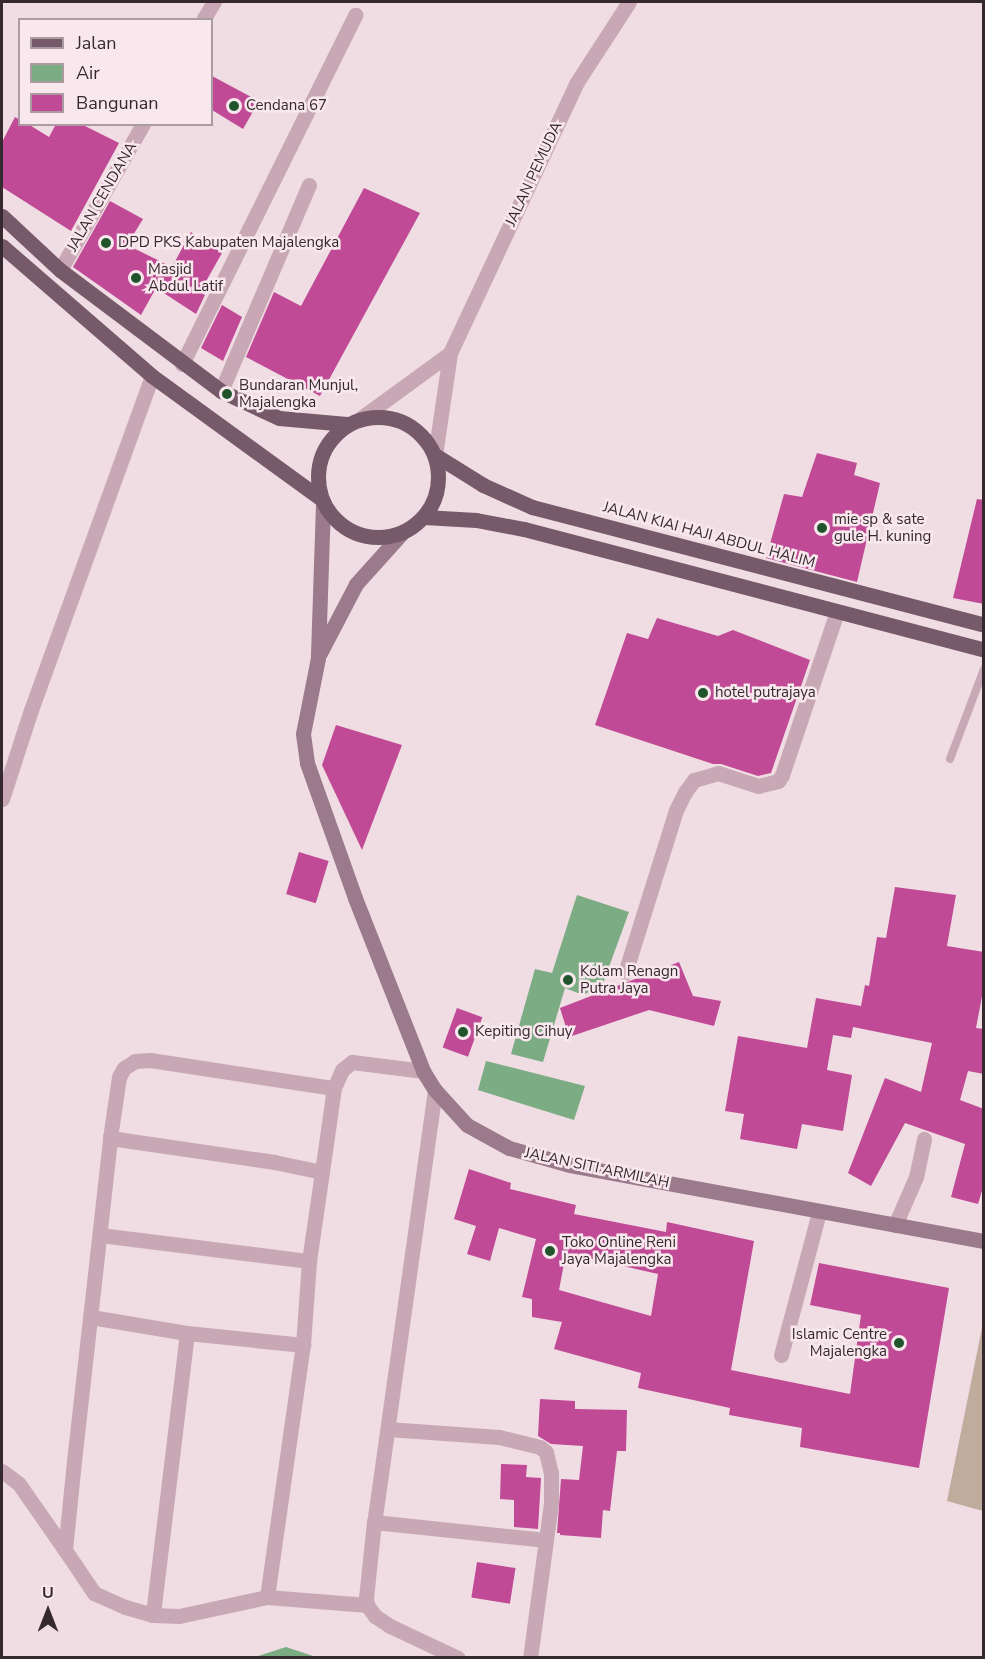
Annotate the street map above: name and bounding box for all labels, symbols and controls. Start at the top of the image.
legend [18,18,213,126]
text: Jalan [76,31,116,55]
text: Air [76,61,100,85]
text: Bangunan [76,91,159,115]
place label: Cendana 67 [246,97,327,115]
marker: Cendana 67 [227,99,241,113]
street label: JALAN PEMUDA [502,119,566,229]
street label: JALAN CENDANA [63,139,141,255]
place label: DPD PKS Kabupaten Majalengka [118,234,339,252]
marker: DPD PKS Kabupaten Majalengka [99,236,113,250]
place label: Masjid Abdul Latif [148,260,223,295]
marker: Masjid Abdul Latif [129,271,143,285]
place label: Bundaran Munjul, Majalengka [239,376,358,411]
marker: Bundaran Munjul, Majalengka [220,387,234,401]
street label: JALAN KIAI HAJI ABDUL HALIM [601,498,817,572]
place label: mie sp & sate gule H. kuning [834,510,931,545]
marker: mie sp & sate gule H. kuning [815,521,829,535]
place label: hotel putrajaya [715,684,816,702]
marker: hotel putrajaya [696,686,710,700]
place label: Kolam Renagn Putra Jaya [580,962,678,997]
marker: Kolam Renagn Putra Jaya [561,973,575,987]
place label: Kepiting Cihuy [475,1023,573,1041]
marker: Kepiting Cihuy [456,1025,470,1039]
street label: JALAN SITI ARMILAH [523,1144,671,1192]
place label: Toko Online Reni Jaya Majalengka [562,1233,676,1268]
marker: Toko Online Reni Jaya Majalengka [543,1244,557,1258]
place label: Islamic Centre Majalengka [792,1325,887,1360]
marker: Islamic Centre Majalengka [892,1336,906,1350]
north arrow [18,1581,78,1641]
text: U [42,1582,54,1604]

